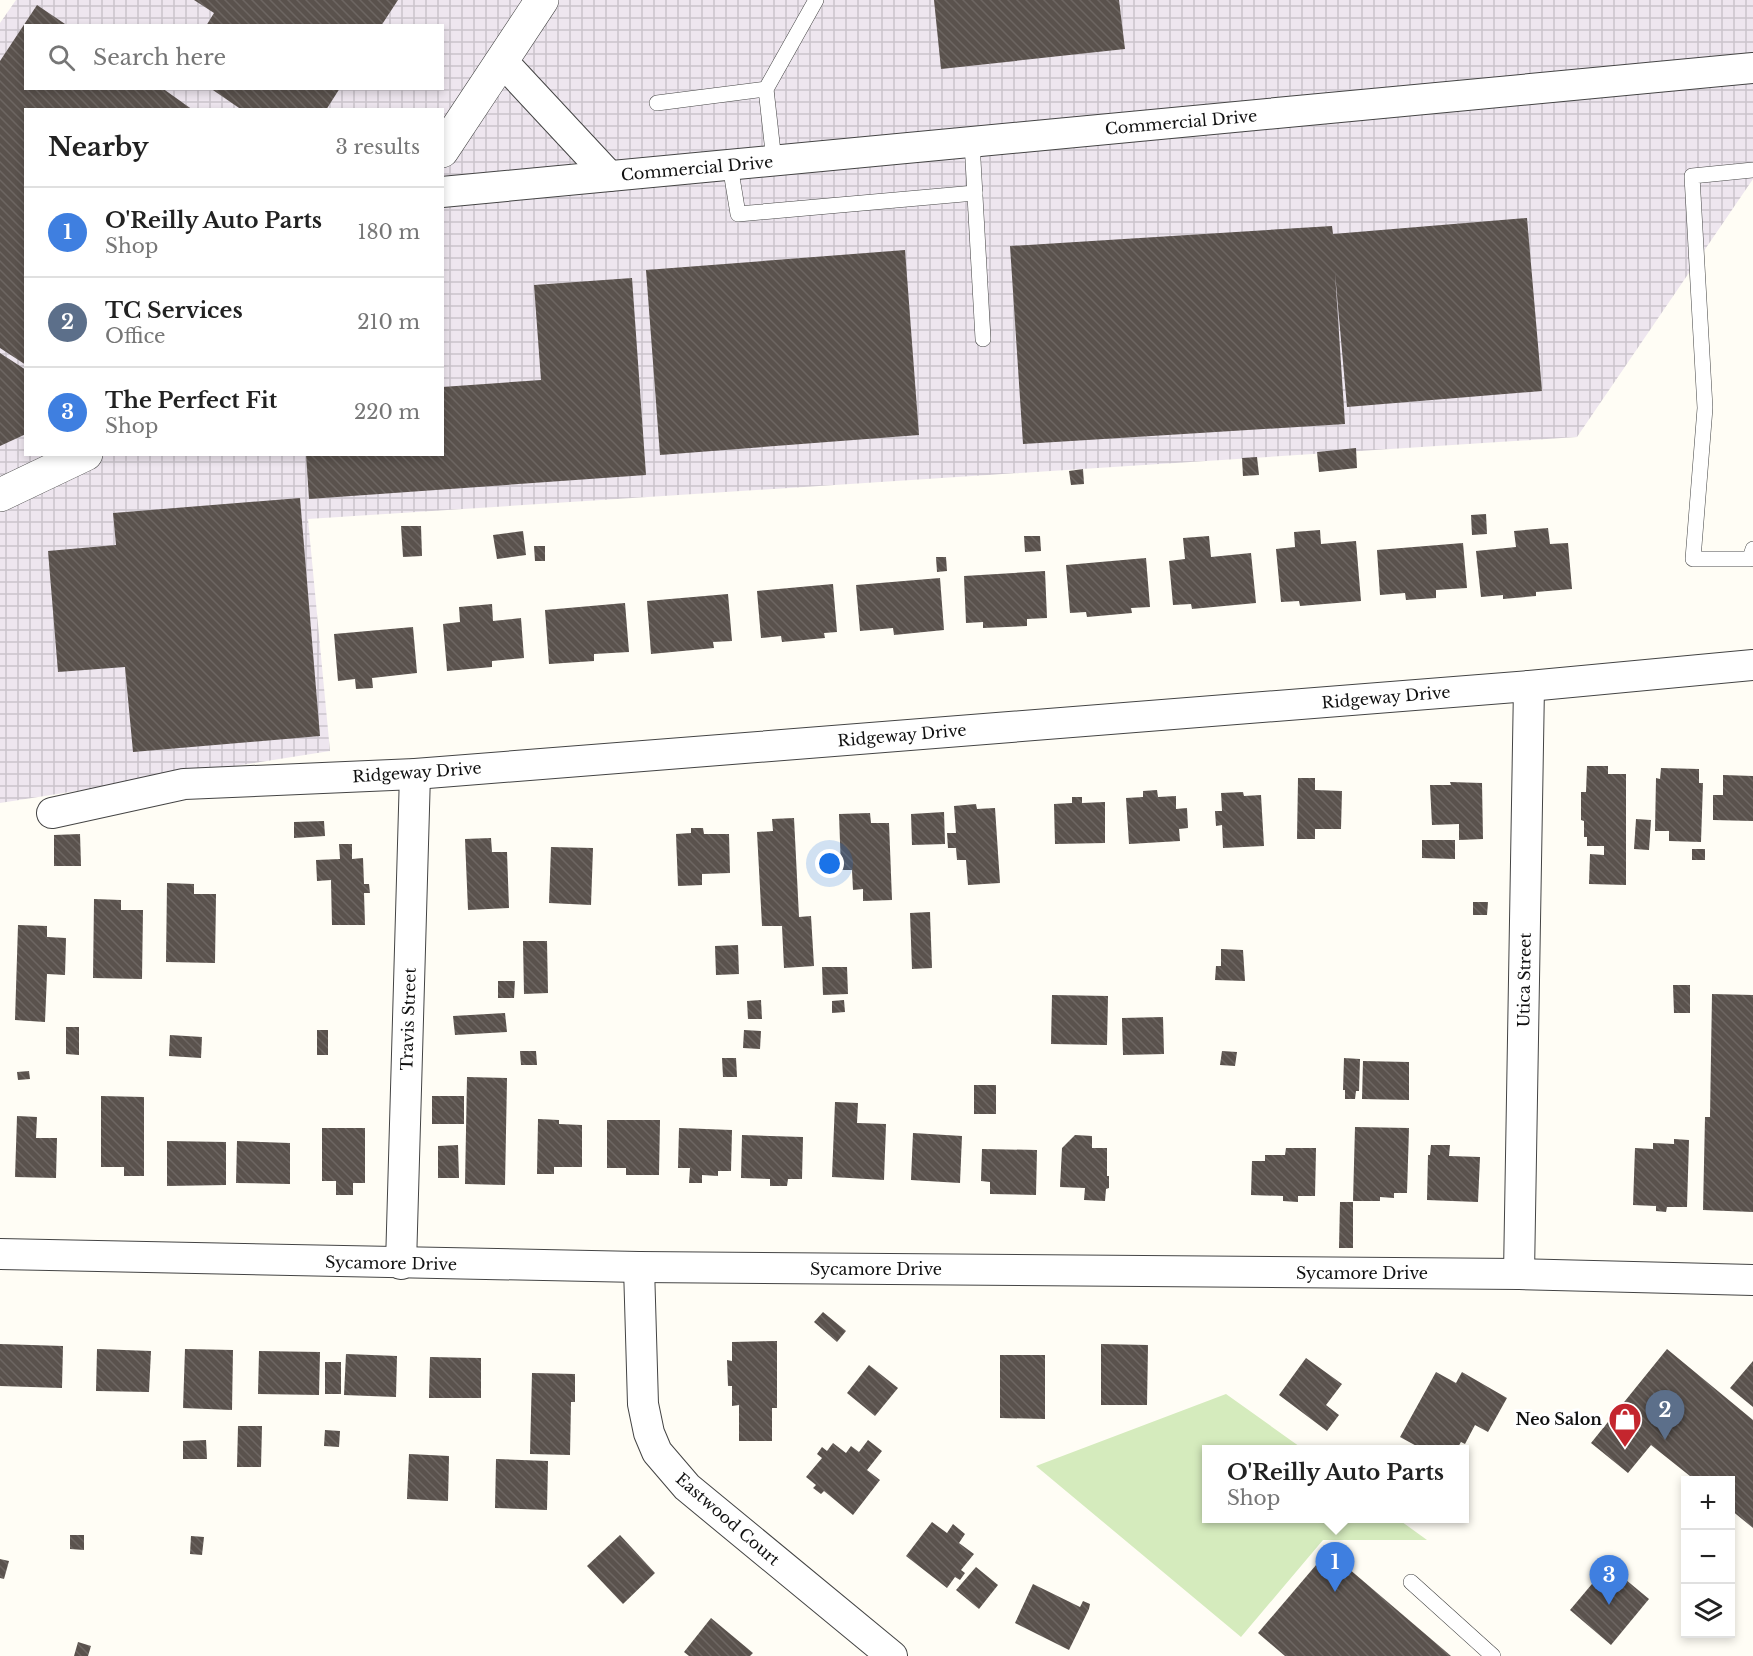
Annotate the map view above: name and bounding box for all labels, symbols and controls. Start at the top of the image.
search box [24,24,444,90]
icon: search [45,41,78,74]
text: Search here [93,44,226,71]
street label: Commercial Drive [1104,105,1258,139]
text: Nearby [48,131,149,163]
text: 3 results [336,135,420,159]
street label: Commercial Drive [620,151,774,185]
text: O'Reilly Auto Parts [105,207,322,234]
text: 1 [63,220,72,244]
text: 180 m [357,220,420,244]
text: Shop [105,234,158,258]
text: TC Services [105,297,243,324]
text: 2 [61,310,74,334]
text: 210 m [357,310,420,334]
text: Office [105,324,166,348]
text: The Perfect Fit [105,387,277,414]
text: 3 [61,400,74,424]
text: 220 m [354,400,420,424]
text: Shop [105,414,158,438]
street label: Ridgeway Drive [1321,681,1451,713]
street label: Ridgeway Drive [837,719,967,751]
street label: Ridgeway Drive [352,758,482,786]
your location [815,849,844,878]
street label: Utica Street [1513,932,1535,1028]
street label: Travis Street [396,967,420,1071]
street label: Sycamore Drive [325,1252,457,1274]
street label: Sycamore Drive [810,1259,942,1279]
street label: Sycamore Drive [1296,1263,1428,1283]
pin: 2 [1646,1390,1684,1440]
shop icon: Neo Salon [1607,1401,1643,1448]
place label: Neo Salon [1516,1409,1602,1429]
popup [1202,1445,1469,1523]
text: O'Reilly Auto Parts [1227,1459,1444,1486]
street label: Eastwood Court [672,1468,784,1570]
map controls [1681,1476,1735,1638]
button: + [1681,1476,1735,1530]
text: Shop [1227,1486,1280,1510]
button: − [1681,1530,1735,1584]
pin: 1 [1316,1542,1354,1592]
pin: 3 [1590,1556,1628,1605]
button: layers [1681,1584,1735,1638]

